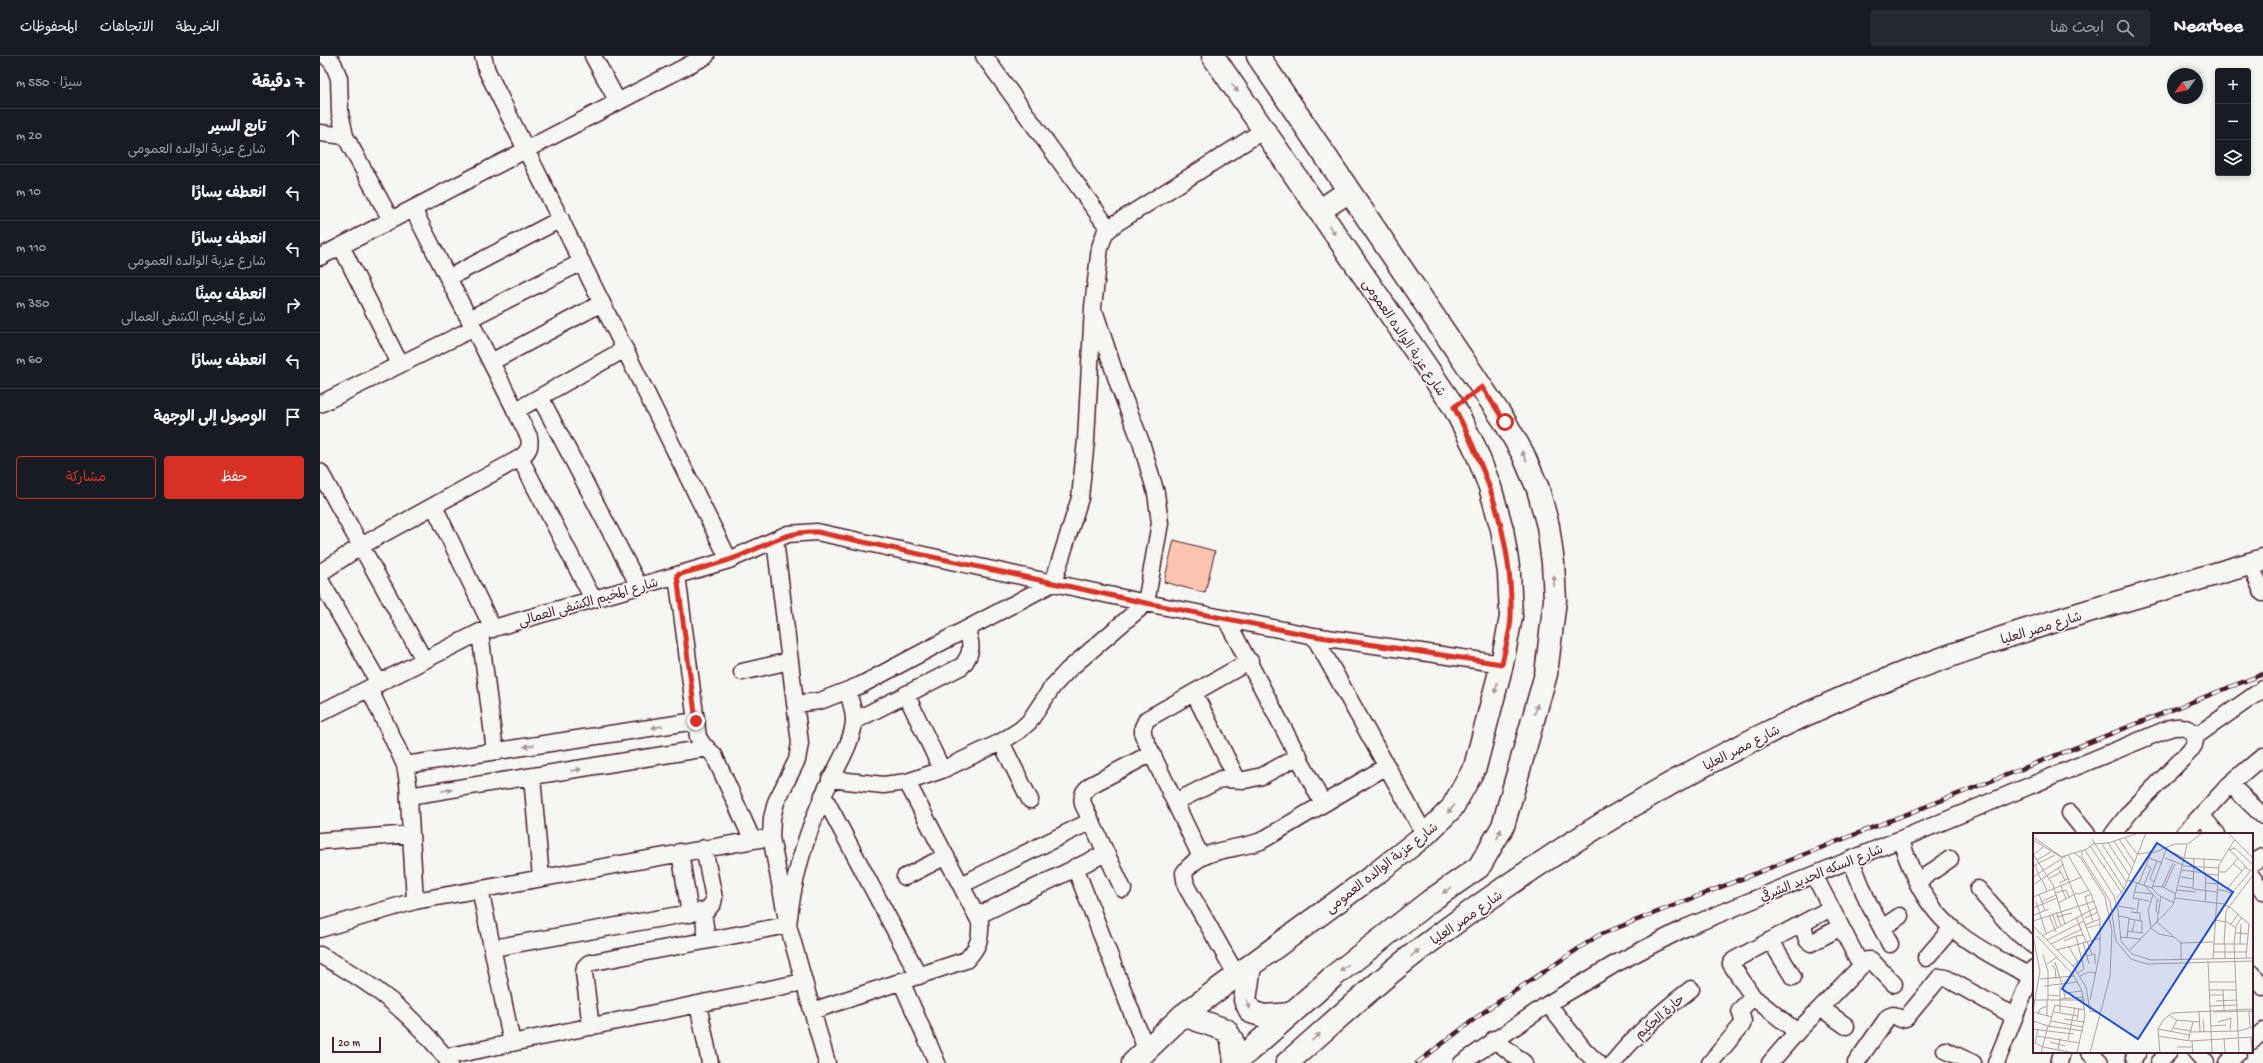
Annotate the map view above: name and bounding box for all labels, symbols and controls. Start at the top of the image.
search box [1870,10,2150,46]
text: Nearbee [2174,16,2243,39]
icon: search [2114,17,2136,39]
text: المحفوظات [20,20,78,37]
text: الاتجاهات [100,20,154,37]
text: الخريطة [176,20,219,37]
text: ابحث هنا [2050,20,2104,38]
north arrow [2167,68,2203,104]
map controls [2215,68,2251,176]
button: + [2215,68,2251,104]
text: 7 دقيقة [252,74,304,94]
text: سيرًا · 550 m [16,76,82,91]
one-way arrow [1231,83,1239,93]
button: − [2215,104,2251,140]
text: تابع السير [209,119,266,137]
icon: ahead [282,126,304,148]
text: 20 m [16,129,42,144]
button: layers [2215,140,2251,176]
text: شارع عزبة الوالده العمومى [128,143,266,158]
icon: left [282,182,304,204]
text: 10 m [16,185,41,200]
text: انعطف يسارًا [192,185,266,203]
one-way arrow [1328,225,1336,235]
text: انعطف يسارًا [192,231,266,249]
icon: left [282,238,304,260]
text: 110 m [16,241,46,256]
text: شارع عزبة الوالده العمومى [128,255,266,270]
street label: شارع عزبة الوالده العمومى [1358,277,1448,400]
text: انعطف يمينًا [195,287,266,305]
icon: right [282,294,304,316]
text: 350 m [16,297,49,312]
text: شارع المخيم الكشفى العمالى [121,311,266,326]
icon: left [282,350,304,372]
text: 60 m [16,353,42,368]
text: انعطف يسارًا [192,353,266,371]
icon: arrive [282,406,304,428]
text: الوصول إلى الوجهة [153,409,266,427]
route start [1496,413,1514,431]
one-way arrow [1521,450,1527,461]
button: مشاركة [16,456,156,499]
button: حفظ [164,456,304,499]
one-way arrow [1551,574,1557,587]
street label: شارع المخيم الكشفى العمالى [517,576,661,632]
street label: شارع مصر العليا [1999,610,2084,649]
one-way arrow [1493,683,1499,695]
one-way arrow [1533,703,1539,715]
route end [687,712,705,730]
street label: شارع مصر العليا [1701,723,1783,775]
one-way arrow [651,724,664,730]
one-way arrow [523,743,535,749]
one-way arrow [570,766,582,772]
one-way arrow [441,787,453,793]
one-way arrow [1446,803,1455,814]
street label: شارع عزبة الوالده العمومى [1323,820,1442,917]
one-way arrow [1496,828,1502,839]
inset map [2033,833,2253,1053]
street label: شارع السكه الحديد الشرقي [1757,840,1886,906]
one-way arrow [1442,886,1452,894]
street label: شارع مصر العليا [1429,889,1506,949]
one-way arrow [1410,949,1421,958]
one-way arrow [1338,964,1349,972]
street label: حارة الحكيم [1633,992,1689,1044]
one-way arrow [1245,998,1251,1010]
one-way arrow [1311,1033,1321,1042]
scale bar [332,1035,381,1054]
text: 20 m [338,1038,360,1050]

